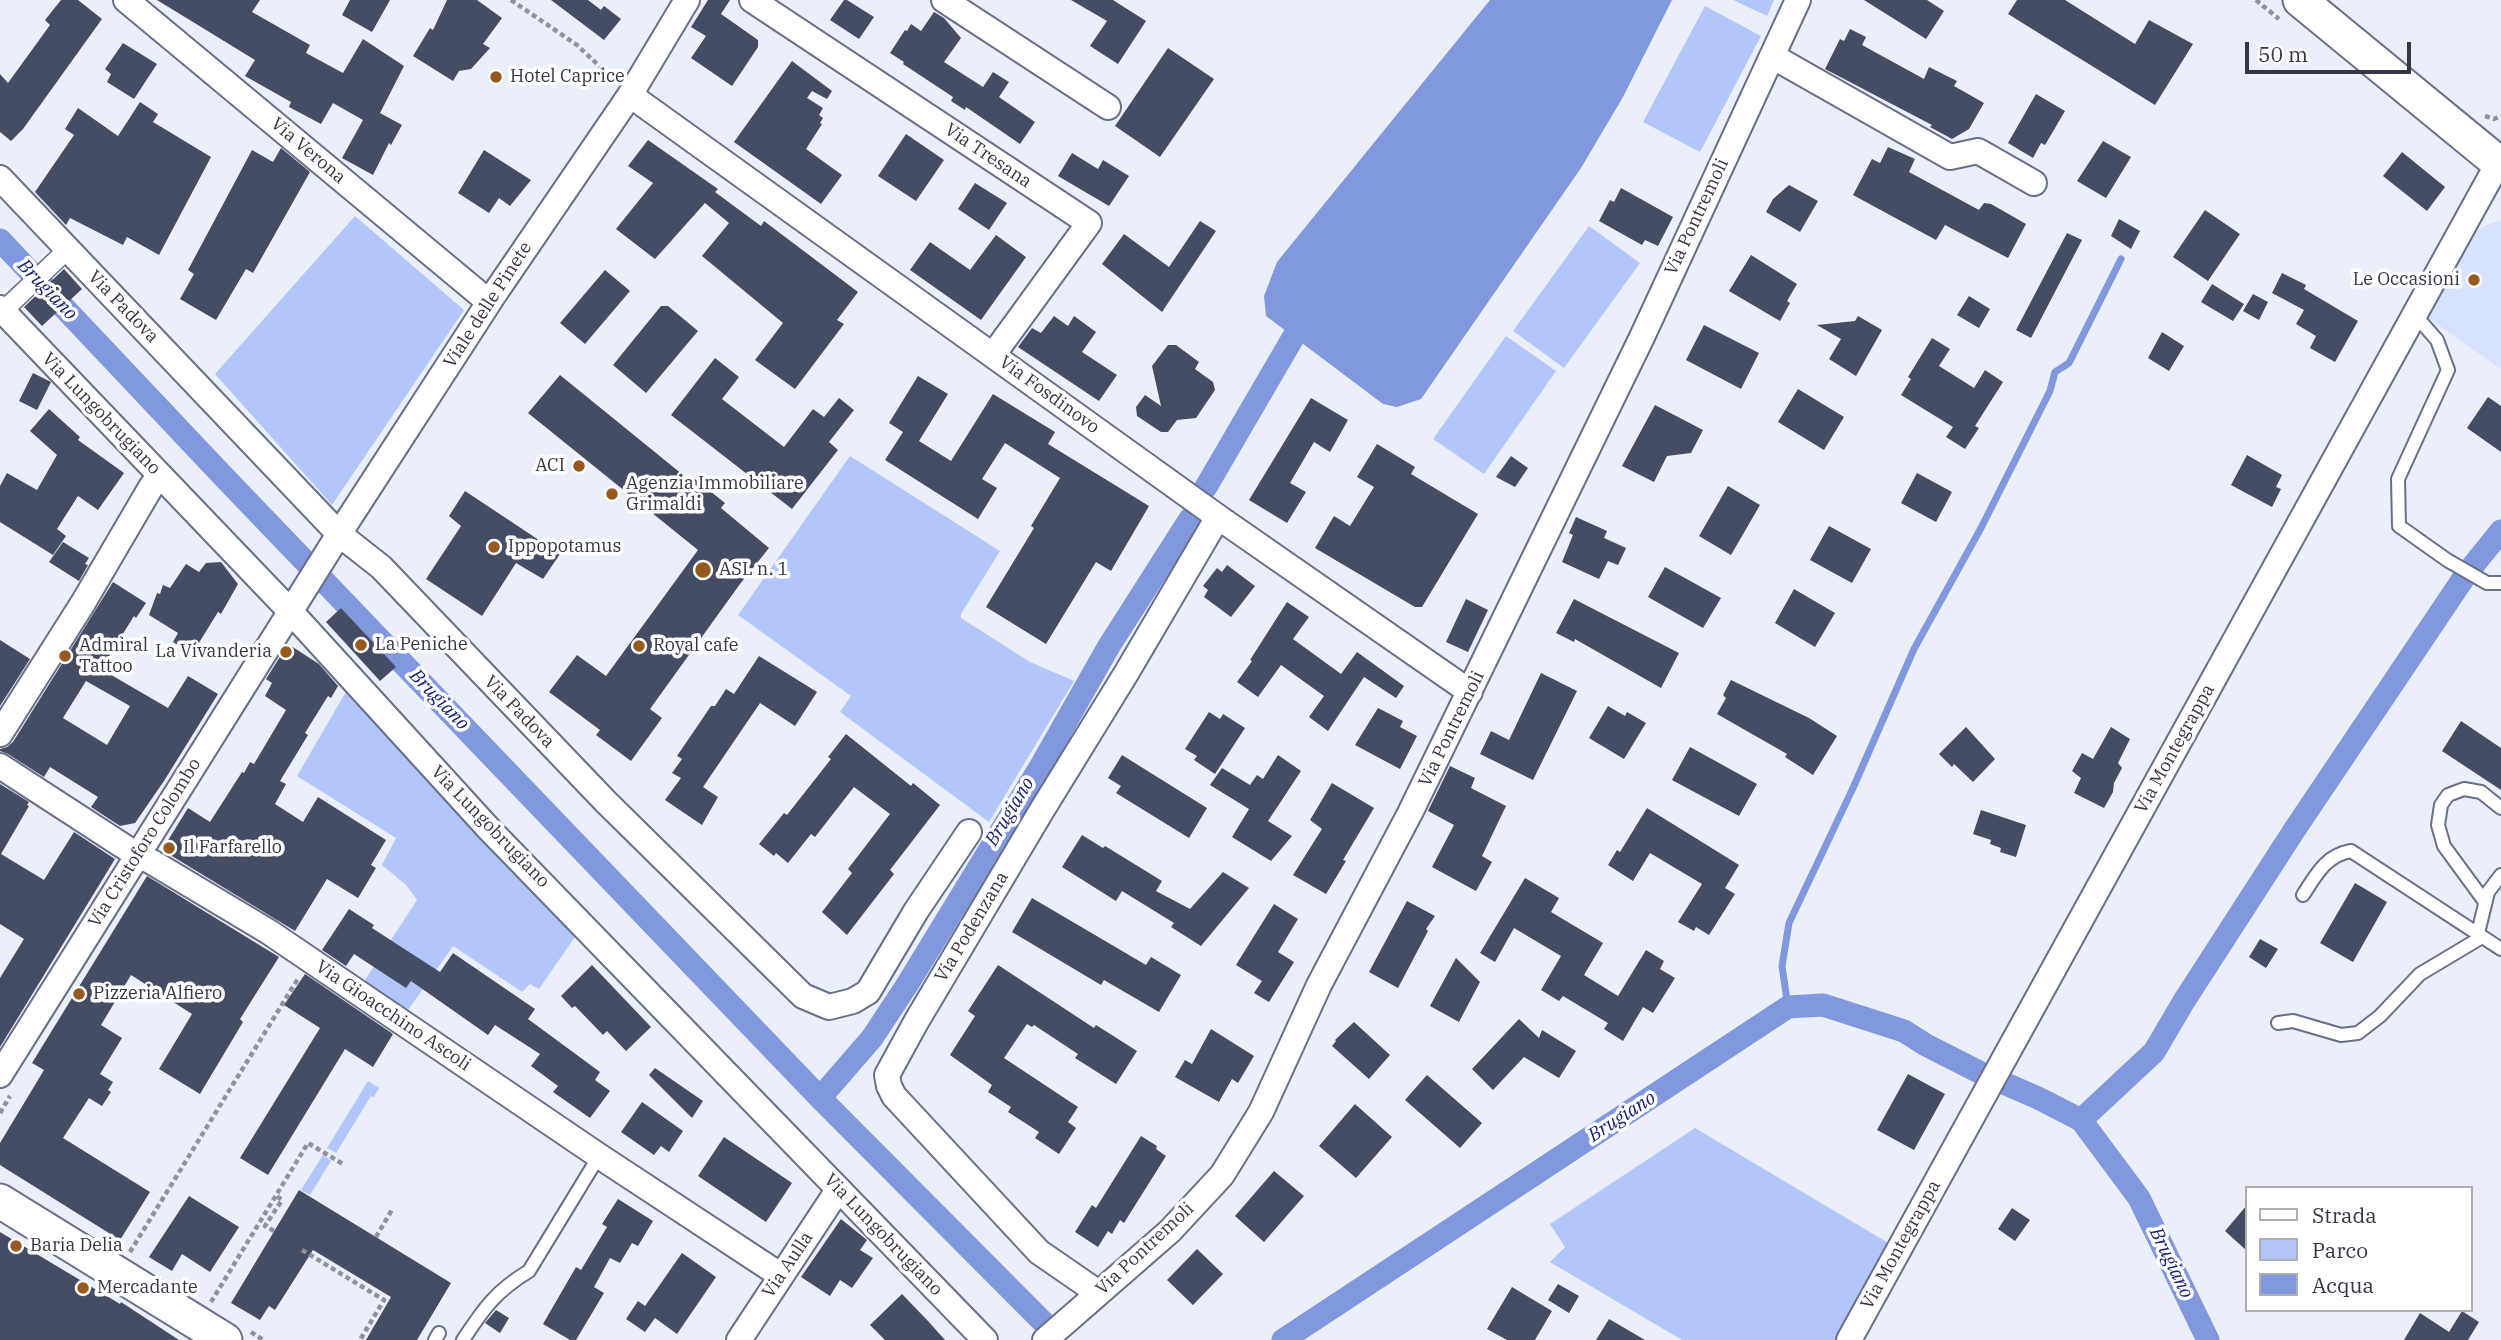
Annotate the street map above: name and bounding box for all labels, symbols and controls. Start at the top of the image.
scale bar [2249,28,2415,72]
text: 50 m [2258,40,2308,68]
place label: Hotel Caprice [510,66,625,88]
marker: Hotel Caprice [488,69,504,85]
street label: Via Verona [266,113,350,189]
street label: Via Tresana [940,119,1036,193]
street label: Via Pontremoli [1661,155,1733,279]
street label: Viale delle Pinete [439,238,537,372]
water label: Brugiano [12,255,82,325]
street label: Via Padova [83,266,163,348]
place label: Le Occasioni [2353,269,2460,291]
marker: Le Occasioni [2466,272,2482,288]
street label: Via Lungobrugiano [37,348,165,480]
street label: Via Fosdinovo [995,351,1103,439]
place label: ACI [535,455,565,477]
marker: ACI [571,458,587,474]
place label: Agenzia Immobiliare Grimaldi [626,473,804,516]
marker: Agenzia Immobiliare Grimaldi [604,486,620,502]
place label: Ippopotamus [508,536,621,558]
marker: Ippopotamus [486,539,502,555]
place label: ASL n. 1 [719,559,788,581]
marker: ASL n. 1 [693,560,713,580]
place label: La Peniche [375,634,468,656]
place label: Admiral Tattoo [79,635,148,678]
place label: Royal cafe [653,635,738,657]
marker: La Peniche [353,637,369,653]
marker: Royal cafe [631,638,647,654]
place label: La Vivanderia [155,641,272,663]
marker: La Vivanderia [278,644,294,660]
marker: Admiral Tattoo [57,648,73,664]
water label: Brugiano [404,665,474,735]
street label: Via Pontremoli [1415,668,1489,790]
street label: Via Padova [479,671,559,753]
street label: Via Montegrappa [2131,681,2219,817]
street label: Via Cristoforo Colombo [84,754,206,932]
street label: Via Lungobrugiano [426,761,554,893]
water label: Brugiano [981,774,1039,850]
place label: Il Farfarello [183,837,282,859]
marker: Il Farfarello [161,840,177,856]
street label: Via Podenzana [931,868,1013,986]
street label: Via Gioacchino Ascoli [311,956,475,1076]
place label: Pizzeria Alfiero [93,983,222,1005]
marker: Pizzeria Alfiero [71,986,87,1002]
water label: Brugiano [1584,1087,1660,1147]
street label: Via Lungobrugiano [819,1169,947,1301]
street label: Via Montegrappa [1857,1177,1945,1313]
legend [2246,1186,2473,1312]
street label: Via Pontremoli [1091,1198,1199,1300]
text: Strada [2312,1201,2377,1229]
water label: Brugiano [2144,1224,2198,1302]
street label: Via Aulla [758,1228,818,1302]
place label: Baria Delia [30,1235,123,1257]
text: Parco [2312,1236,2368,1264]
marker: Baria Delia [8,1238,24,1254]
text: Acqua [2312,1271,2374,1299]
place label: Mercadante [97,1277,198,1299]
marker: Mercadante [75,1280,91,1296]

